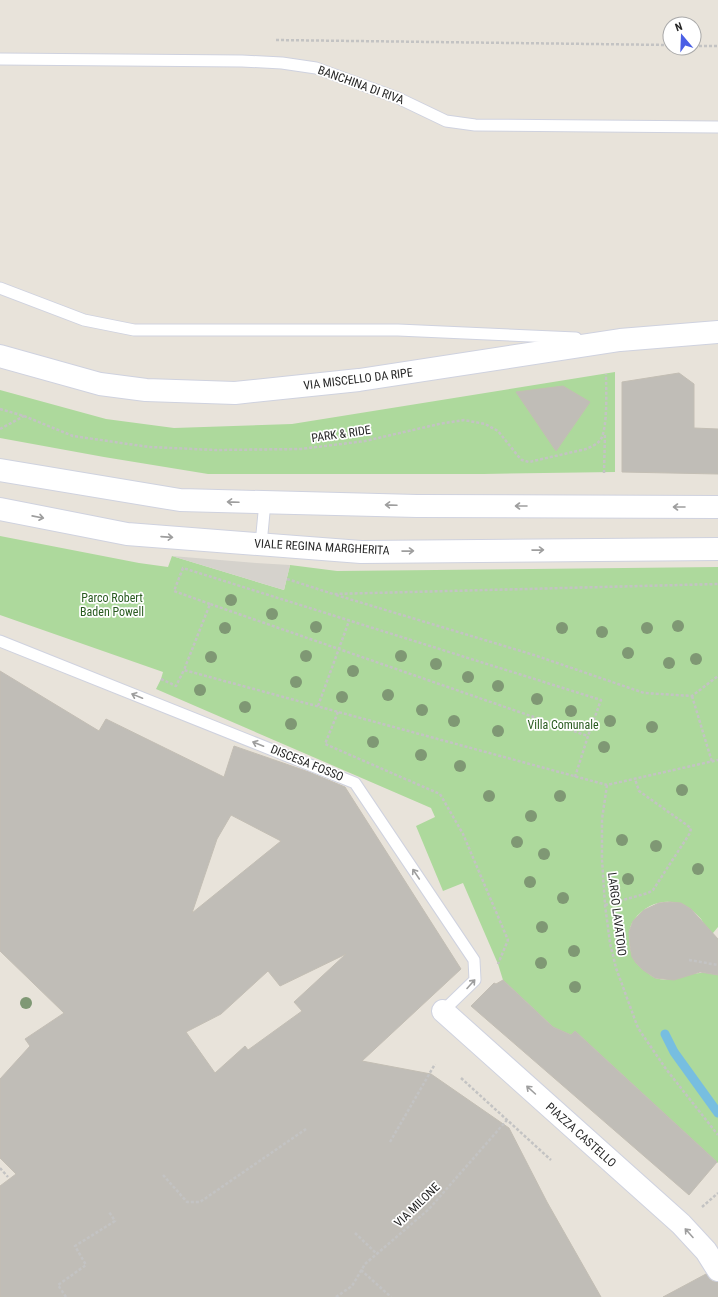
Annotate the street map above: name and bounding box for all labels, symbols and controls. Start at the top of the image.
north arrow [662,16,702,56]
text: N [674,20,684,34]
street label: BANCHINA DI RIVA [316,63,406,107]
street label: VIA MISCELLO DA RIPE [303,365,413,393]
street label: PARK & RIDE [310,423,372,445]
one-way arrow [227,498,240,505]
one-way arrow [385,501,398,509]
one-way arrow [515,502,528,510]
one-way arrow [673,503,686,511]
one-way arrow [31,513,44,521]
one-way arrow [160,533,173,540]
street label: VIALE REGINA MARGHERITA [254,536,390,558]
one-way arrow [531,546,544,554]
one-way arrow [401,548,414,555]
park label: Parco Robert Baden Powell [80,591,144,619]
one-way arrow [132,691,144,699]
park label: Villa Comunale [527,718,599,732]
one-way arrow [253,740,265,747]
street label: DISCESA FOSSO [269,742,345,784]
one-way arrow [412,869,420,880]
street label: LARGO LAVATOIO [605,871,629,957]
one-way arrow [466,979,475,989]
one-way arrow [525,1085,536,1094]
street label: PIAZZA CASTELLO [543,1100,619,1170]
street label: VIA MILONE [391,1180,443,1230]
one-way arrow [684,1228,694,1238]

